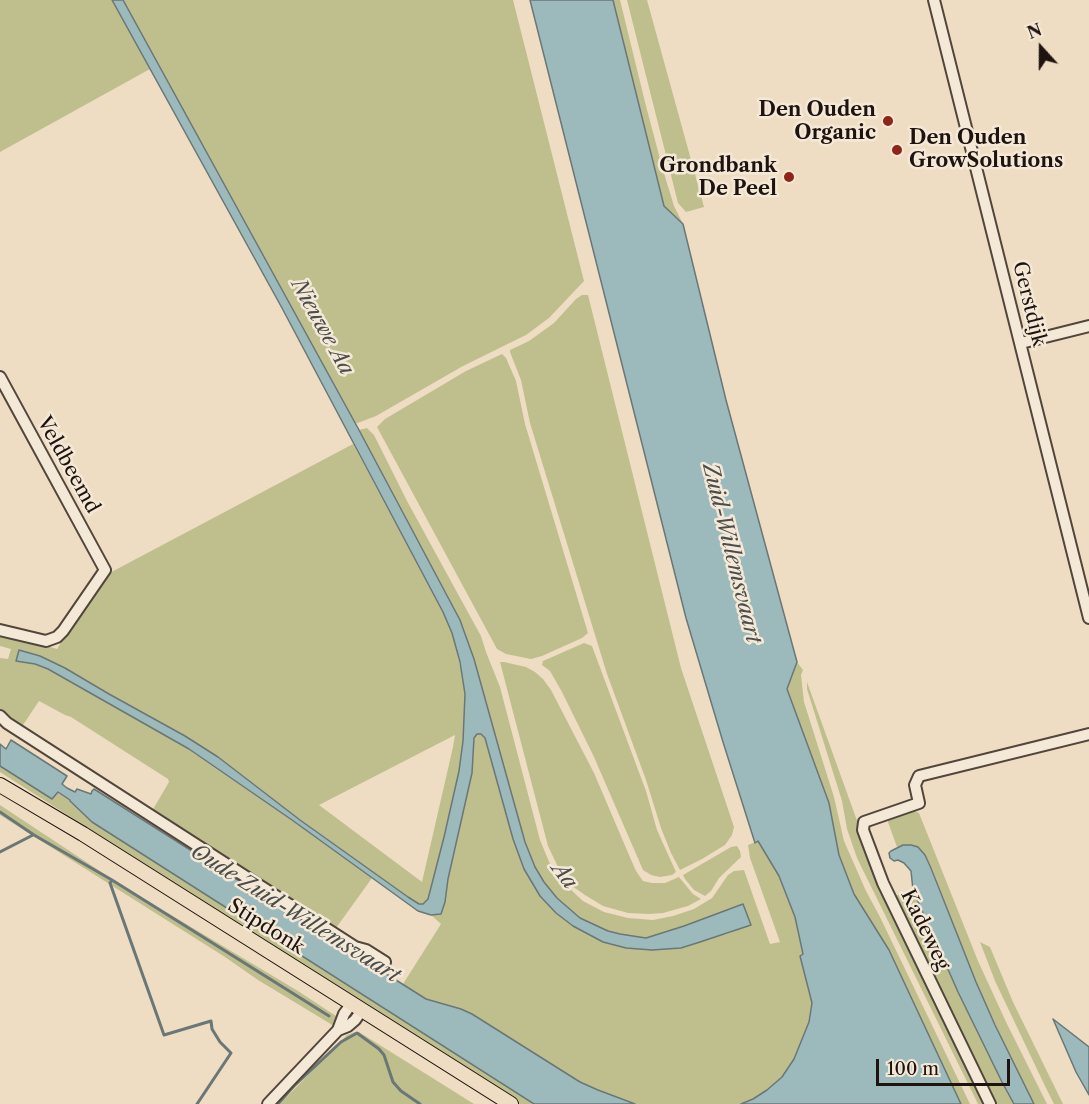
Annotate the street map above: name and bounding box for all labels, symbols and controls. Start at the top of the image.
north arrow [1011,18,1071,78]
text: N [1024,19,1045,43]
place label: Den Ouden Organic [759,98,876,145]
marker: Den Ouden Organic [881,114,895,128]
place label: Den Ouden GrowSolutions [909,126,1063,173]
marker: Den Ouden GrowSolutions [890,143,904,157]
place label: Grondbank De Peel [659,154,777,201]
marker: Grondbank De Peel [782,170,796,184]
street label: Gerstdijk [1007,259,1051,349]
water label: Nieuwe Aa [285,274,359,380]
street label: Veldbeemd [32,412,104,518]
water label: Zuid-Willemsvaart [696,460,766,646]
water label: Oude Zuid-Willemsvaart [186,839,404,989]
water label: Aa [546,857,582,895]
street label: Kadeweg [895,886,955,974]
street label: Stipdonk [223,894,309,960]
scale bar [879,1047,1012,1085]
text: 100 m [887,1058,939,1080]

